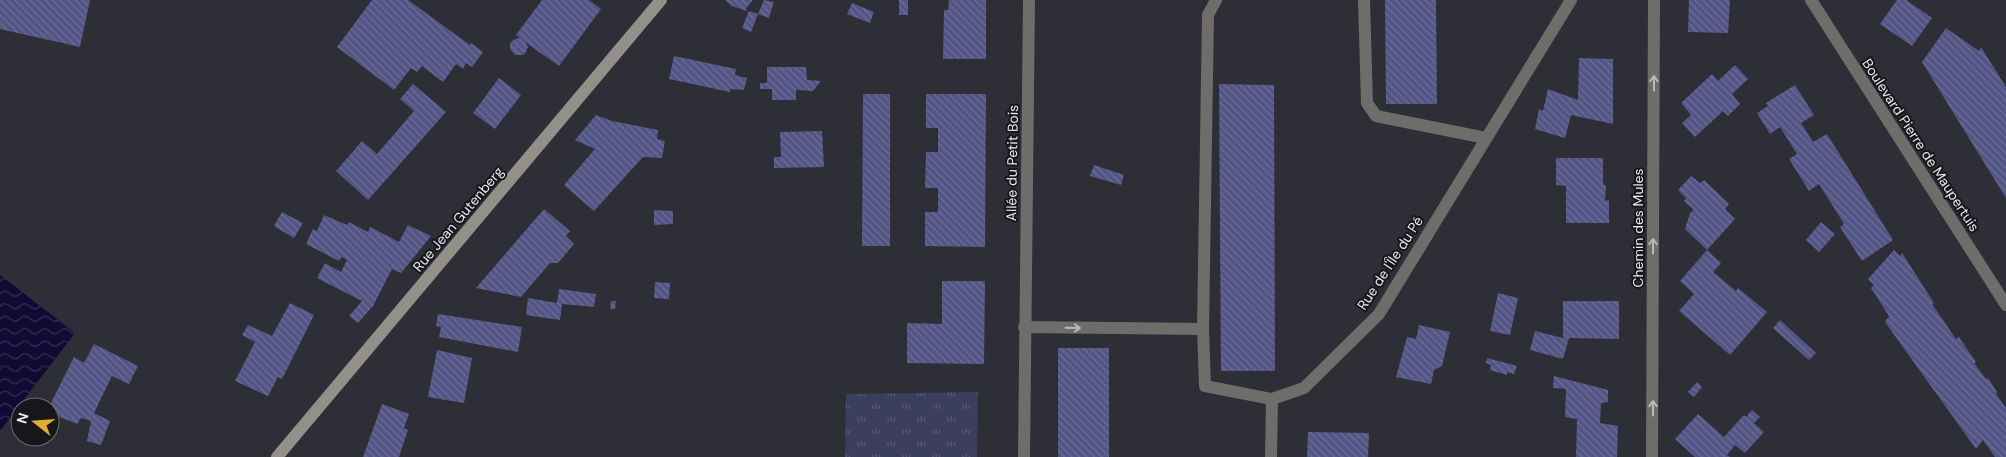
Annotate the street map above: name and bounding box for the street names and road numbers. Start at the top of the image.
street label: Boulevard Pierre de Maupertuis [1858,55,1984,235]
street label: Allée du Petit Bois [1002,105,1022,221]
street label: Rue Jean Gutenberg [409,163,507,275]
street label: Chemin des Mules [1629,168,1647,288]
street label: Rue de l'Île du Pé [1353,213,1427,313]

